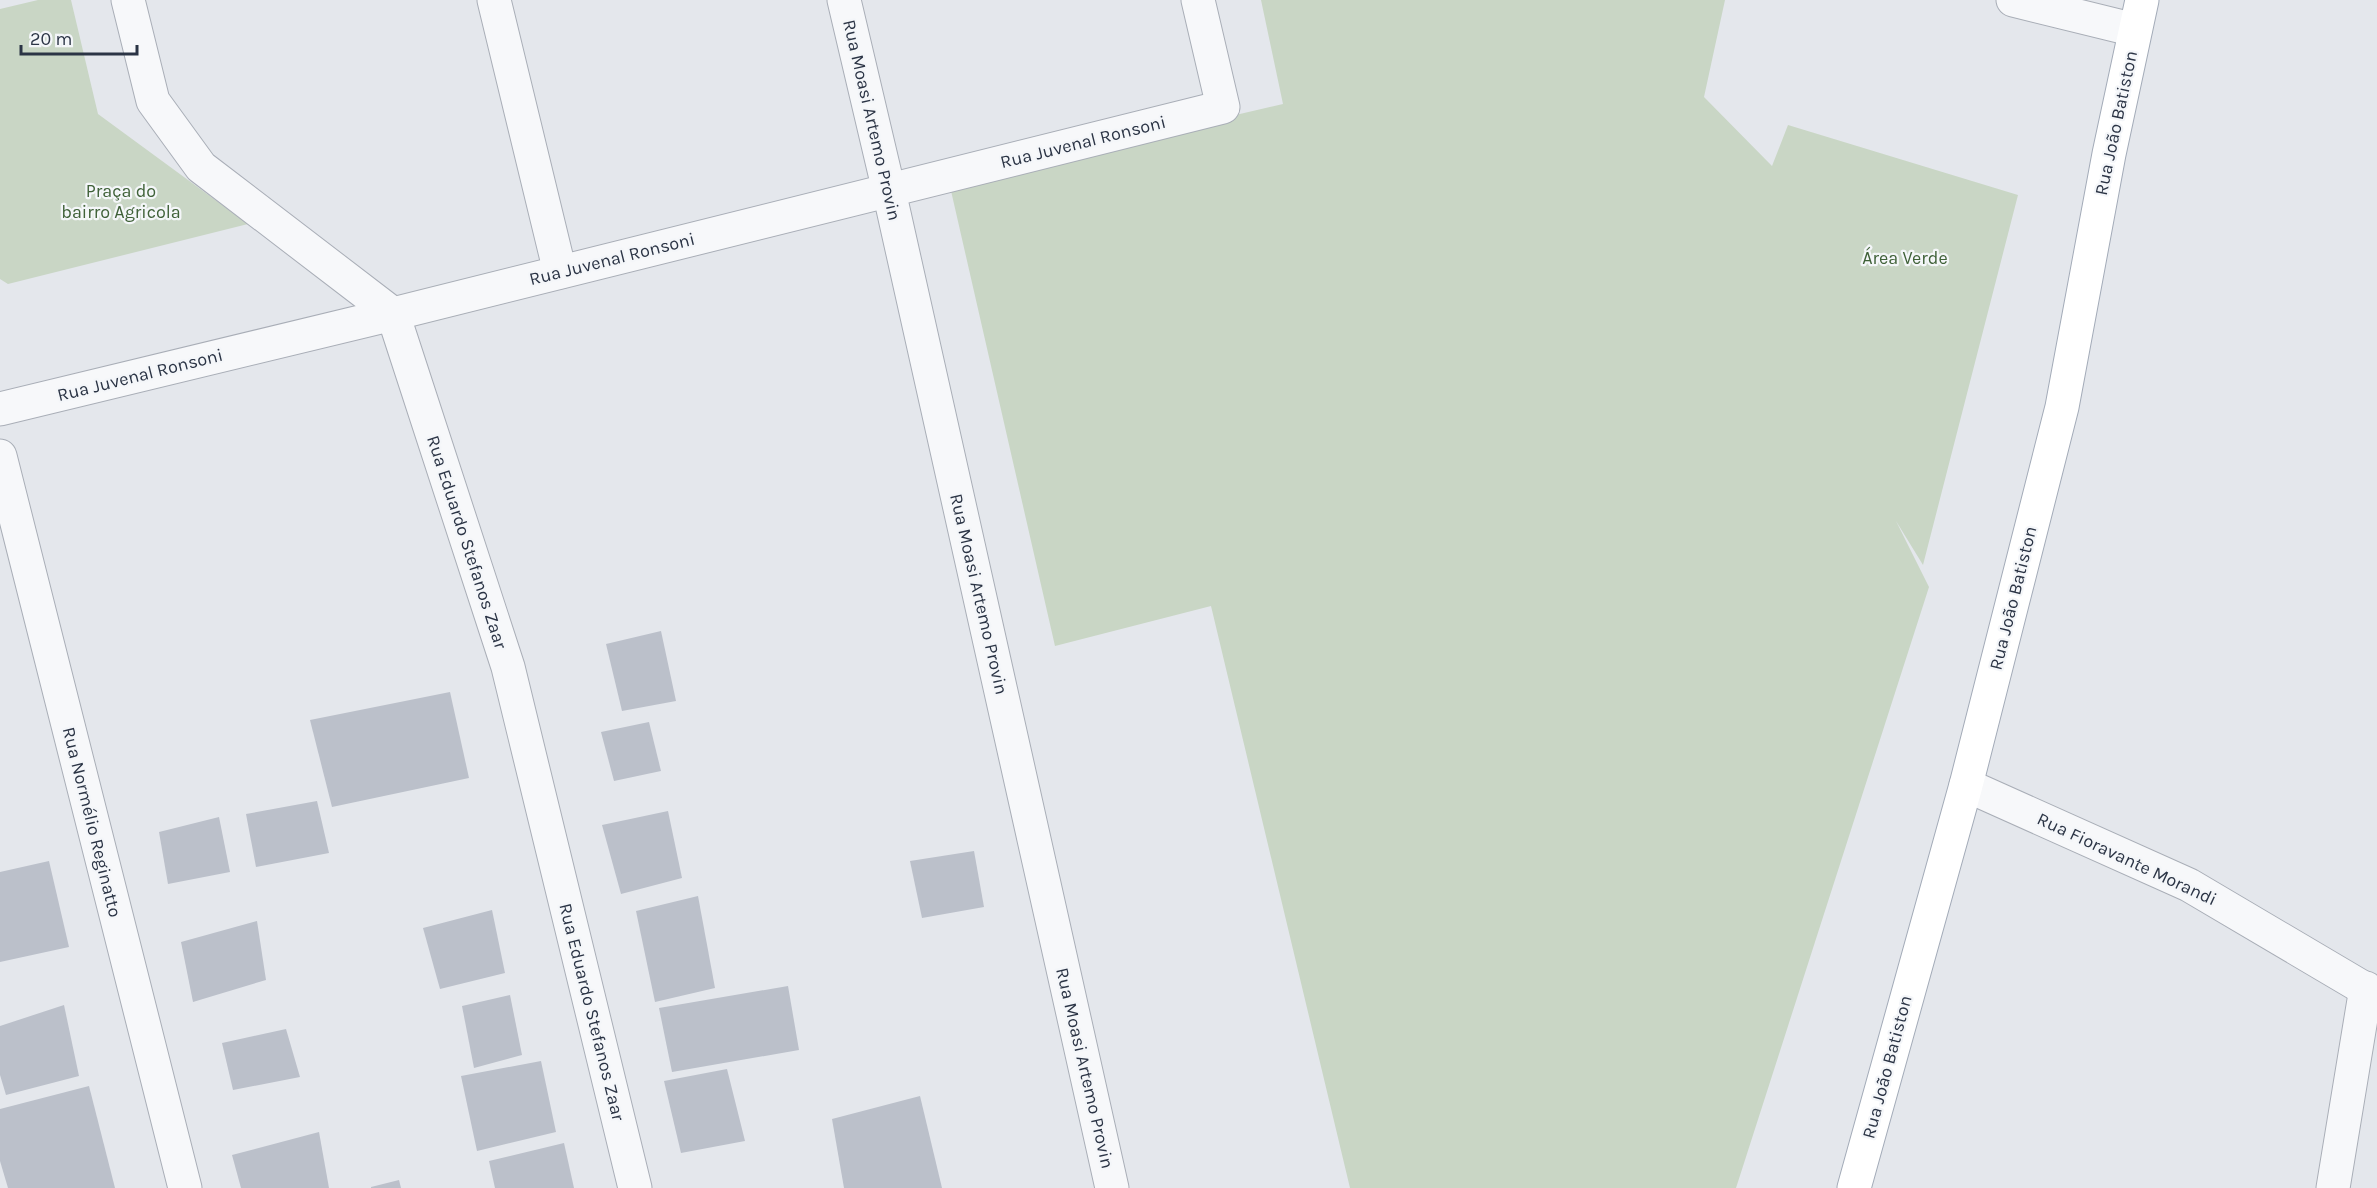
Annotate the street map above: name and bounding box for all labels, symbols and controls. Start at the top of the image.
street label: Rua Moasi Artemo Provin [838,17,906,223]
scale bar [21,18,136,56]
text: 20 m [30,28,72,50]
street label: Rua João Batiston [2090,49,2142,197]
street label: Rua Juvenal Ronsoni [998,111,1168,173]
park label: Praça do bairro Agricola [61,180,181,223]
street label: Rua Juvenal Ronsoni [527,228,697,290]
park label: Área Verde [1862,246,1948,269]
street label: Rua Juvenal Ronsoni [55,344,225,406]
street label: Rua Eduardo Stefanos Zaar [422,432,512,652]
street label: Rua Moasi Artemo Provin [945,491,1013,697]
street label: Rua João Batiston [1984,524,2042,672]
street label: Rua Normélio Reginatto [58,725,126,919]
street label: Rua Fioravante Morandi [2034,808,2220,910]
street label: Rua Eduardo Stefanos Zaar [554,901,630,1123]
street label: Rua Moasi Artemo Provin [1051,965,1119,1171]
street label: Rua João Batiston [1857,993,1917,1141]

